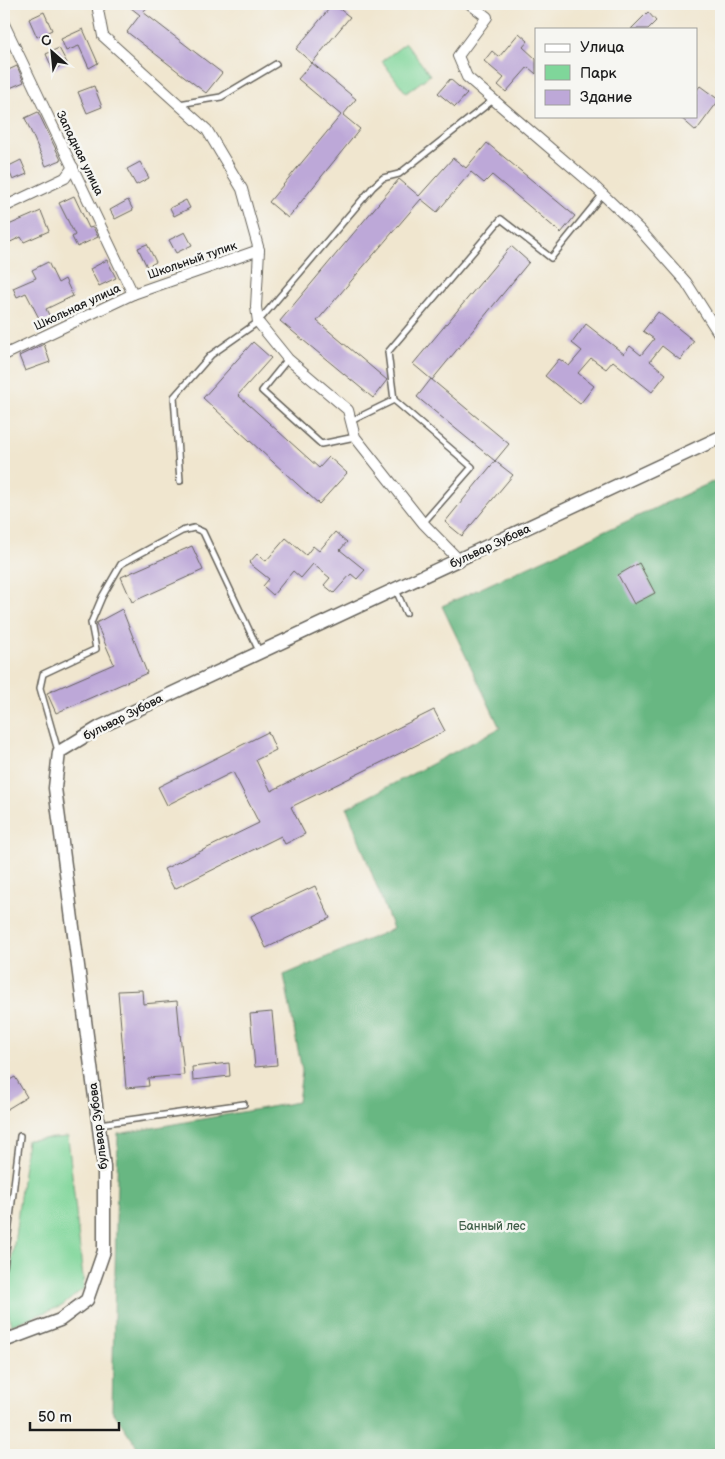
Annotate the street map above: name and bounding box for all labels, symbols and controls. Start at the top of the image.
north arrow [28,28,78,78]
legend [535,28,698,118]
text: С [38,31,55,51]
text: Улица [580,38,625,57]
text: Парк [580,64,617,83]
text: Здание [580,88,632,107]
street label: Западная улица [53,108,107,198]
street label: Школьный тупик [146,238,239,283]
street label: Школьная улица [32,281,123,334]
street label: бульвар Зубова [448,521,533,572]
street label: бульвар Зубова [81,691,165,744]
street label: бульвар Зубова [86,1082,111,1170]
park label: Банный лес [458,1219,526,1234]
scale bar [30,1399,119,1431]
text: 50 m [38,1408,72,1427]

